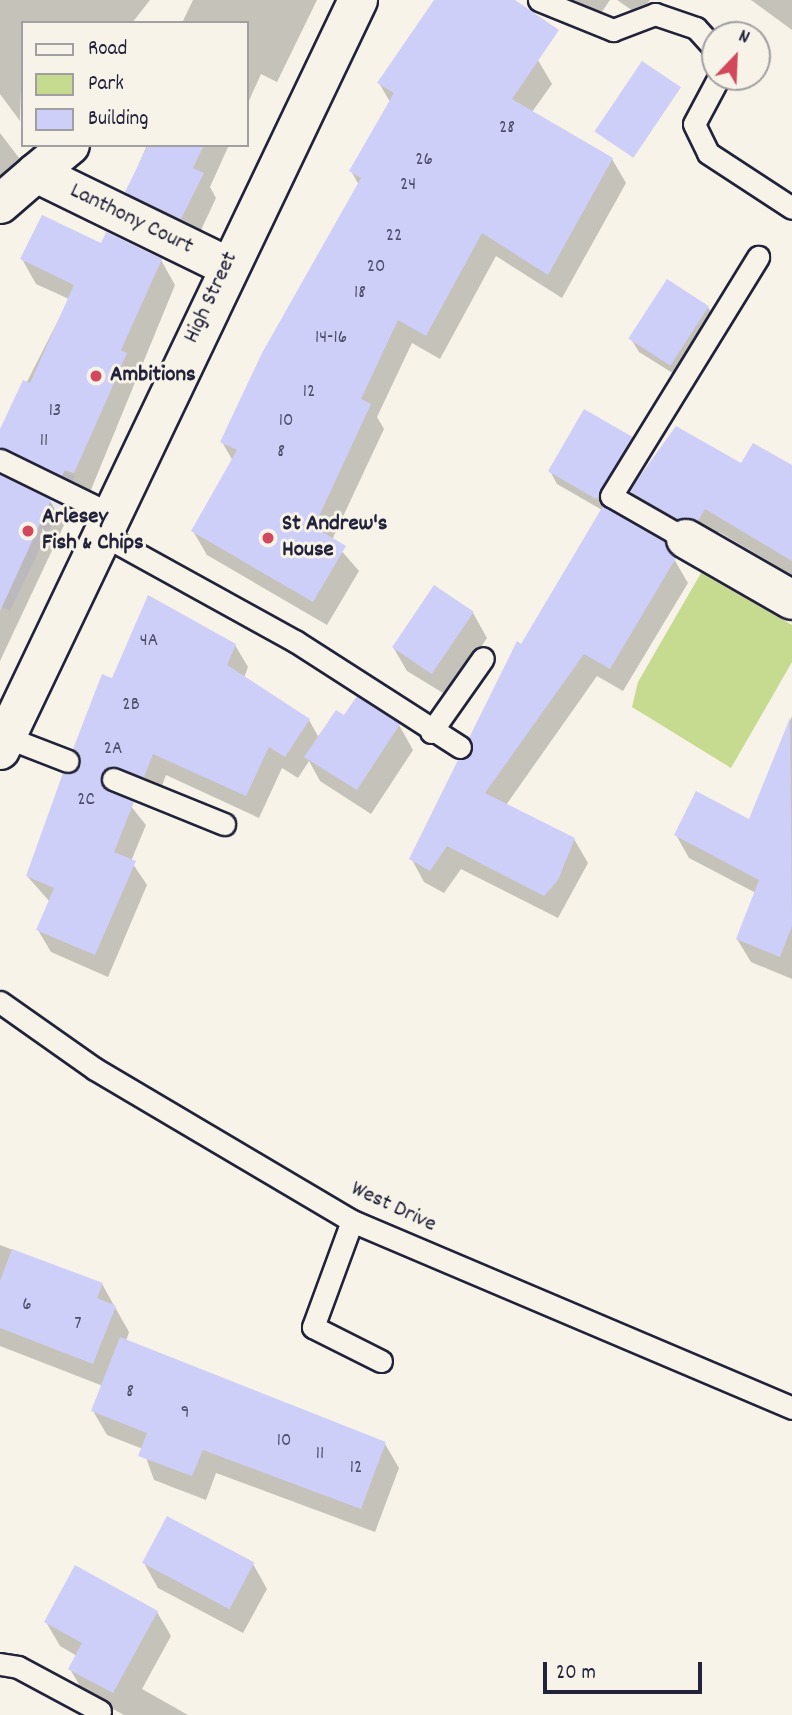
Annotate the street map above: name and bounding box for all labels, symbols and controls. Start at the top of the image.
legend [21,21,248,147]
north arrow [701,21,771,91]
text: N [734,24,753,52]
text: Road [88,35,127,65]
text: Park [88,70,124,100]
text: Building [88,105,148,135]
house number: 28 [499,118,515,140]
house number: 26 [415,150,433,172]
house number: 24 [400,175,416,197]
street label: Lanthony Court [65,178,197,262]
house number: 22 [386,226,402,248]
street label: High Street [179,248,245,348]
house number: 20 [367,257,385,279]
house number: 18 [354,283,366,305]
house number: 14-16 [315,328,347,350]
place label: Ambitions [110,362,196,390]
marker: Ambitions [88,368,104,384]
house number: 12 [303,382,315,404]
house number: 13 [49,401,61,423]
house number: 10 [279,411,293,433]
house number: 11 [40,431,48,453]
house number: 8 [277,442,285,464]
place label: Arlesey Fish & Chips [42,504,144,558]
place label: St Andrew's House [282,511,388,565]
marker: Arlesey Fish & Chips [20,523,36,539]
marker: St Andrew's House [260,530,276,546]
house number: 4A [140,631,158,653]
house number: 2B [122,695,140,717]
house number: 2A [104,739,122,761]
house number: 2C [77,790,95,812]
street label: West Drive [346,1176,440,1240]
house number: 6 [22,1295,32,1317]
house number: 7 [74,1314,82,1336]
house number: 8 [126,1382,134,1404]
house number: 9 [181,1403,189,1425]
house number: 10 [277,1431,291,1453]
house number: 11 [316,1444,324,1466]
house number: 12 [350,1458,362,1480]
scale bar [547,1648,706,1692]
text: 20 m [556,1659,596,1689]

